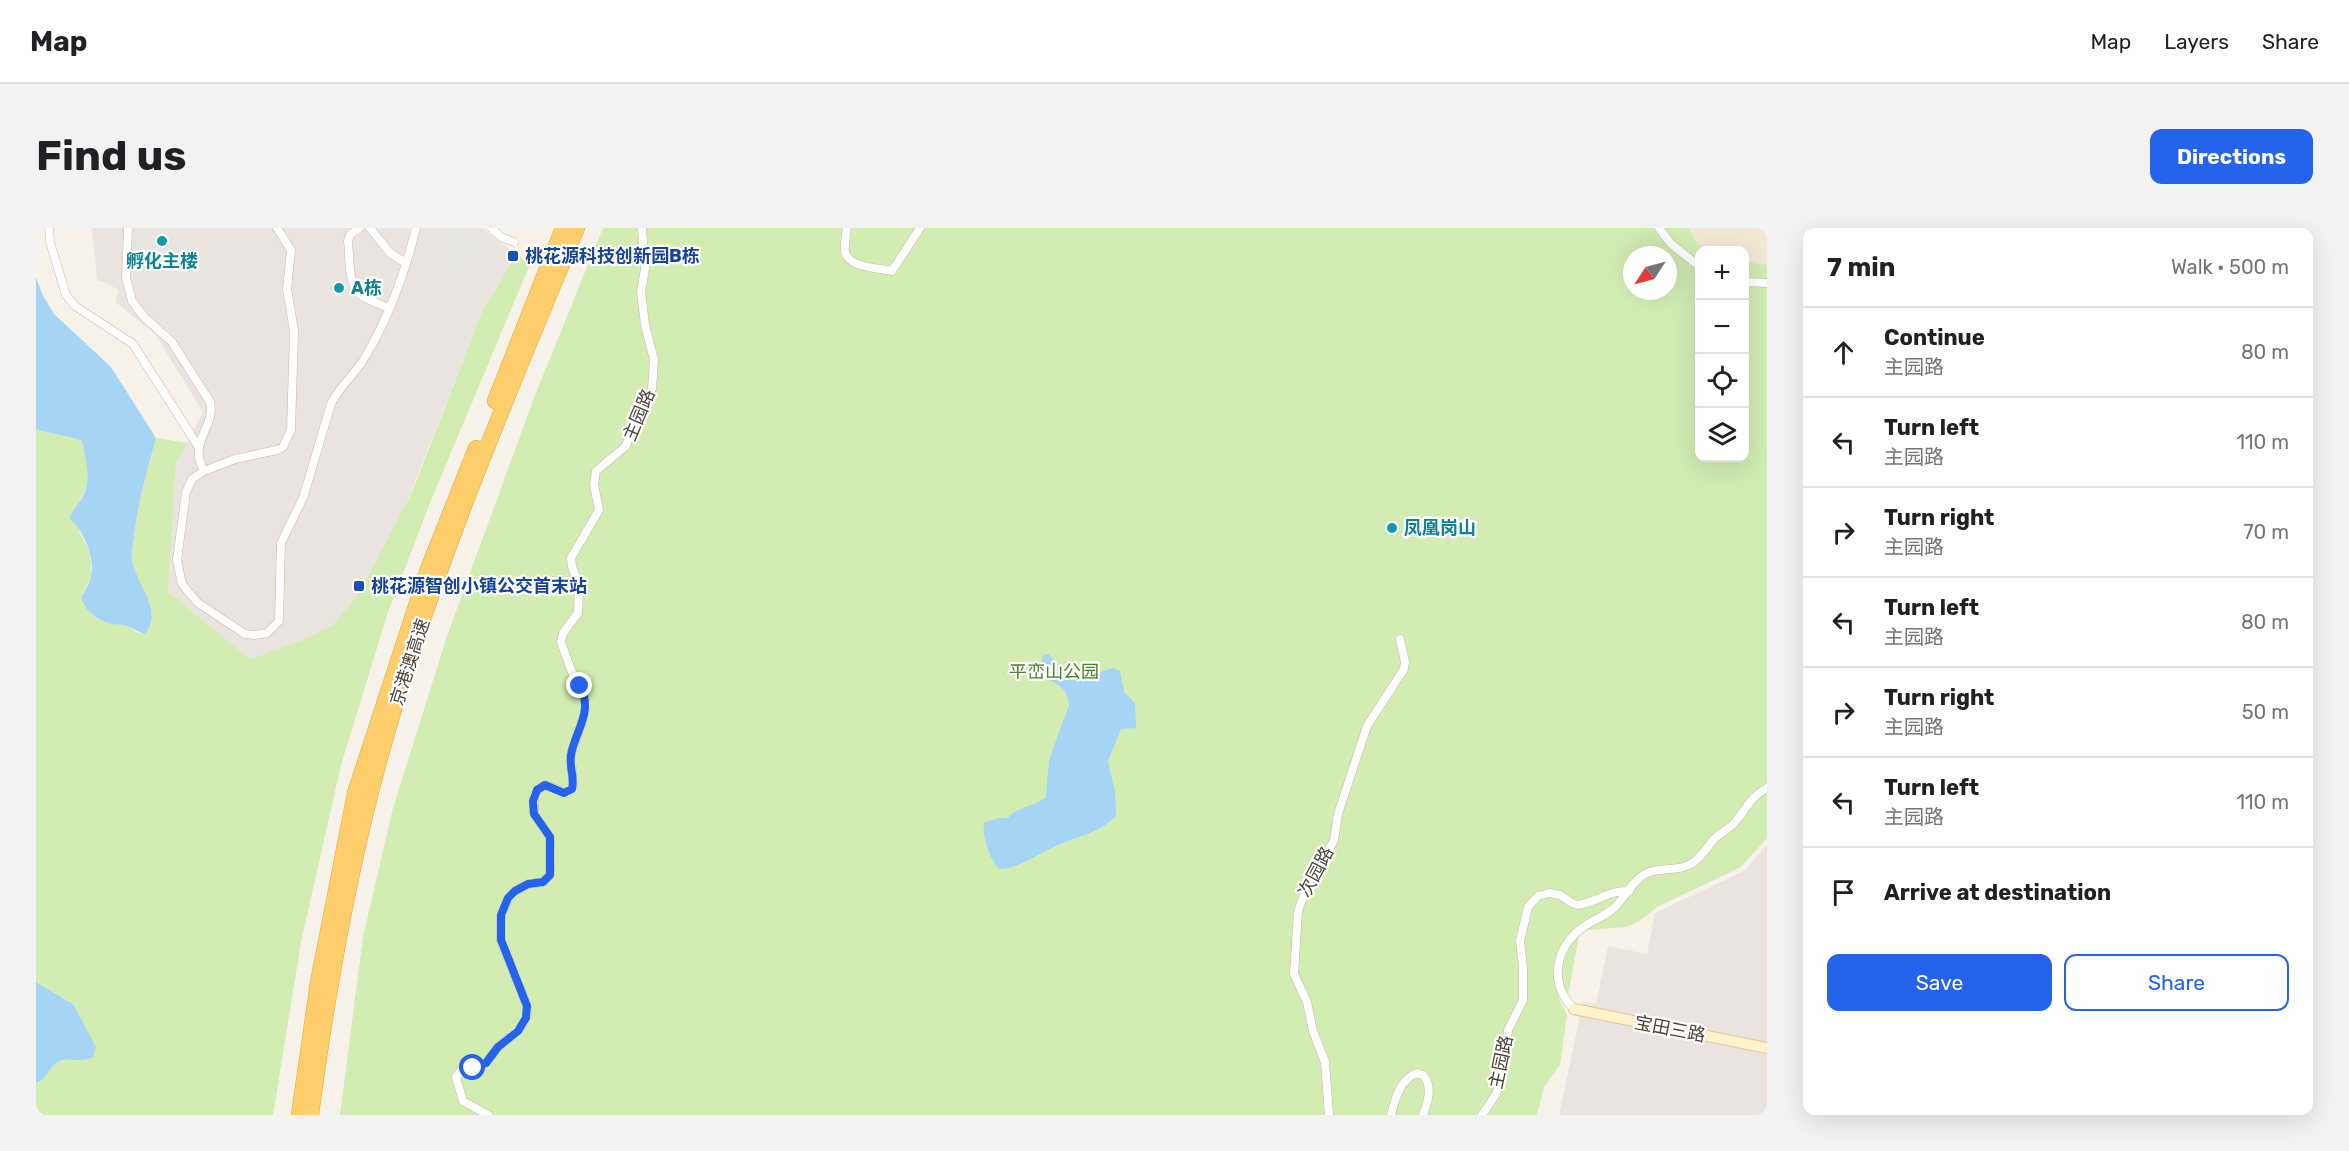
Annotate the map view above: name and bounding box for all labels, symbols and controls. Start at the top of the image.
text: Map [30,25,87,58]
text: Map [2090,29,2131,54]
text: Layers [2164,29,2229,54]
text: Share [2262,29,2319,54]
button: Directions [2150,129,2313,184]
text: Find us [36,131,187,181]
marker: 孵化主楼 [155,234,169,248]
place label: 桃花源科技创新园B栋 [525,245,700,267]
north arrow [1623,246,1677,300]
map controls [1695,246,1749,462]
button: + [1695,246,1749,300]
marker: 桃花源科技创新园B栋 [506,249,520,263]
place label: 孵化主楼 [126,250,198,272]
text: 7 min [1827,252,1895,283]
text: Walk · 500 m [2171,255,2289,279]
place label: A栋 [351,277,382,299]
marker: A栋 [332,281,346,295]
button: − [1695,300,1749,354]
text: Continue [1884,324,1985,351]
icon: ahead [1827,336,1860,369]
text: 80 m [2241,340,2289,364]
button: locate [1695,354,1749,408]
text: 主园路 [1884,355,1944,379]
street label: 主园路 [618,386,660,444]
button: layers [1695,408,1749,462]
text: Turn left [1884,414,1979,441]
icon: left [1827,426,1860,459]
text: 110 m [2237,430,2289,454]
text: 主园路 [1884,445,1944,469]
text: Turn right [1884,504,1994,531]
icon: right [1827,516,1860,549]
place label: 凤凰岗山 [1404,517,1476,539]
text: 70 m [2243,520,2289,544]
marker: 凤凰岗山 [1385,521,1399,535]
text: 主园路 [1884,535,1944,559]
place label: 桃花源智创小镇公交首末站 [371,575,587,597]
marker: 桃花源智创小镇公交首末站 [352,579,366,593]
text: Turn left [1884,594,1979,621]
icon: left [1827,606,1860,639]
text: 80 m [2241,610,2289,634]
street label: 京港澳高速 [386,616,434,708]
text: 主园路 [1884,625,1944,649]
park label: 平峦山公园 [1009,661,1099,683]
route end [566,672,592,698]
text: Turn right [1884,684,1994,711]
icon: right [1827,696,1860,729]
text: 50 m [2242,700,2289,724]
text: 主园路 [1884,715,1944,739]
text: Turn left [1884,774,1979,801]
icon: left [1827,786,1860,819]
text: 110 m [2237,790,2289,814]
text: 主园路 [1884,805,1944,829]
street label: 次园路 [1294,843,1338,901]
icon: arrive [1827,876,1860,909]
text: Arrive at destination [1884,879,2111,906]
button: Save [1827,954,2052,1011]
button: Share [2064,954,2289,1011]
street label: 宝田三路 [1633,1011,1707,1047]
street label: 主园路 [1485,1033,1517,1091]
route start [459,1054,485,1080]

